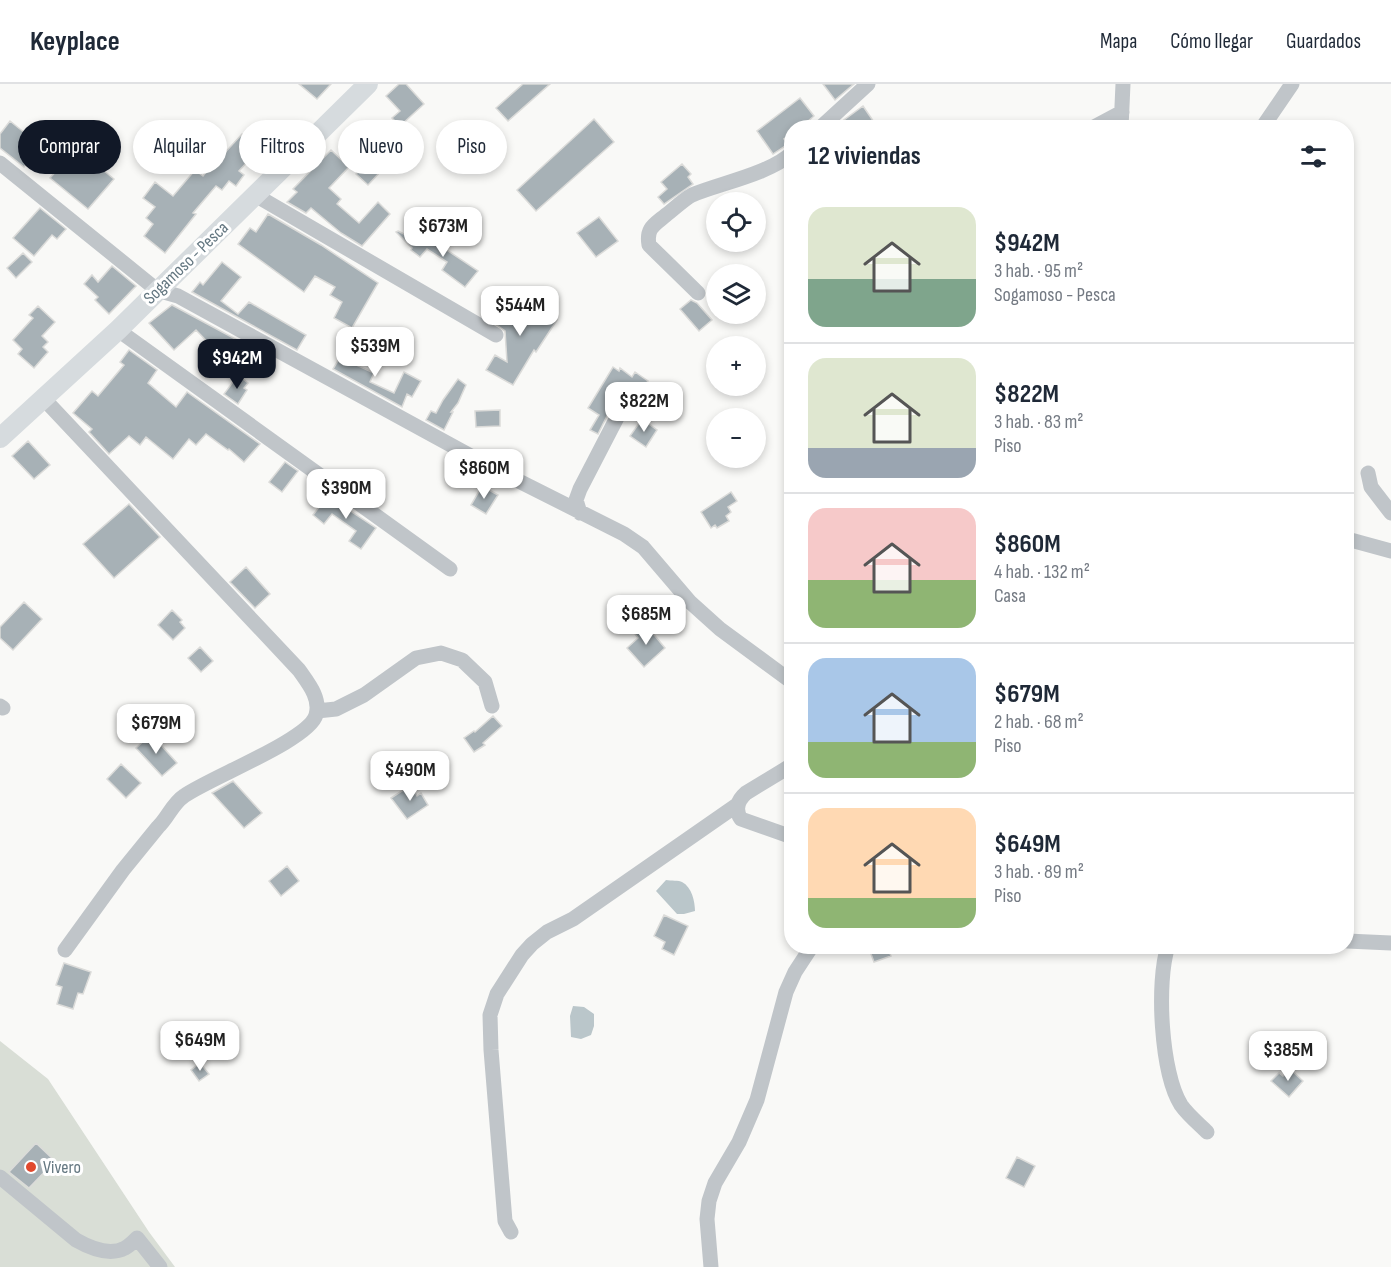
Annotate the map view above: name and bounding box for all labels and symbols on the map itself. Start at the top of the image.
pin: $673M [401,207,485,258]
street label: Sogamoso - Pesca [139,217,233,309]
pin: $544M [478,286,562,337]
pin: $539M [333,327,417,378]
pin: $942M [195,339,279,390]
pin: $822M [602,382,686,433]
pin: $860M [442,449,526,500]
pin: $390M [304,469,388,520]
pin: $685M [604,595,688,646]
pin: $679M [114,704,198,755]
pin: $490M [368,751,452,802]
pin: $649M [158,1021,242,1072]
pin: $385M [1246,1031,1330,1082]
place label: Vivero [43,1157,81,1178]
marker: Vivero [24,1160,38,1174]

